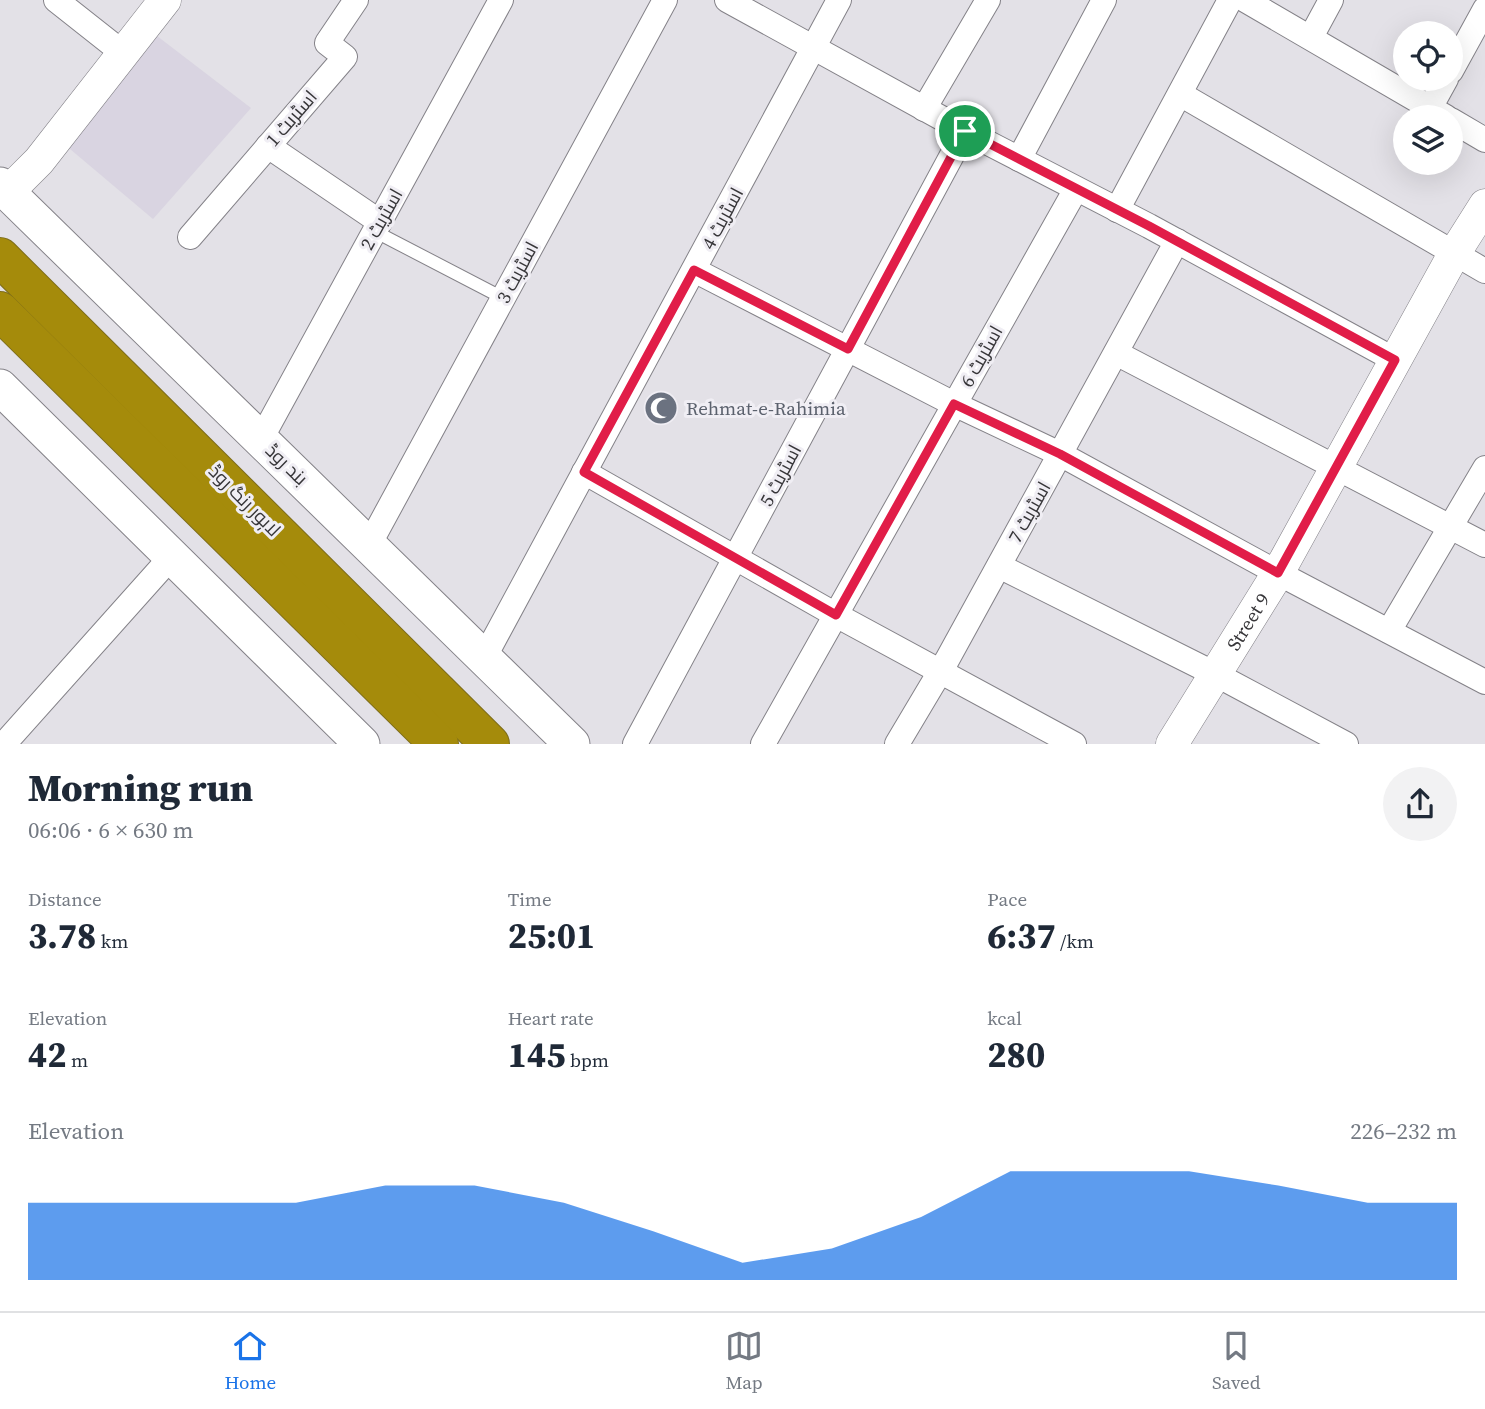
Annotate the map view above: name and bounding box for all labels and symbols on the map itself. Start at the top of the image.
street label: اسٹریٹ 1 [259,84,323,152]
pin [935,101,995,161]
street label: اسٹریٹ 4 [695,182,749,254]
street label: اسٹریٹ 2 [353,184,409,254]
street label: اسٹریٹ 3 [490,236,544,308]
street label: اسٹریٹ 6 [953,321,1009,391]
mosque icon: Rehmat-e-Rahimia [642,389,680,427]
place label: Rehmat-e-Rahimia [686,395,846,421]
street label: بند روڈ [260,437,314,491]
street label: اسٹریٹ 5 [753,439,807,511]
street label: لاہور رنگ روڈ [203,458,287,542]
street label: اسٹریٹ 7 [1001,477,1057,547]
street label: Street 9 [1220,588,1276,655]

